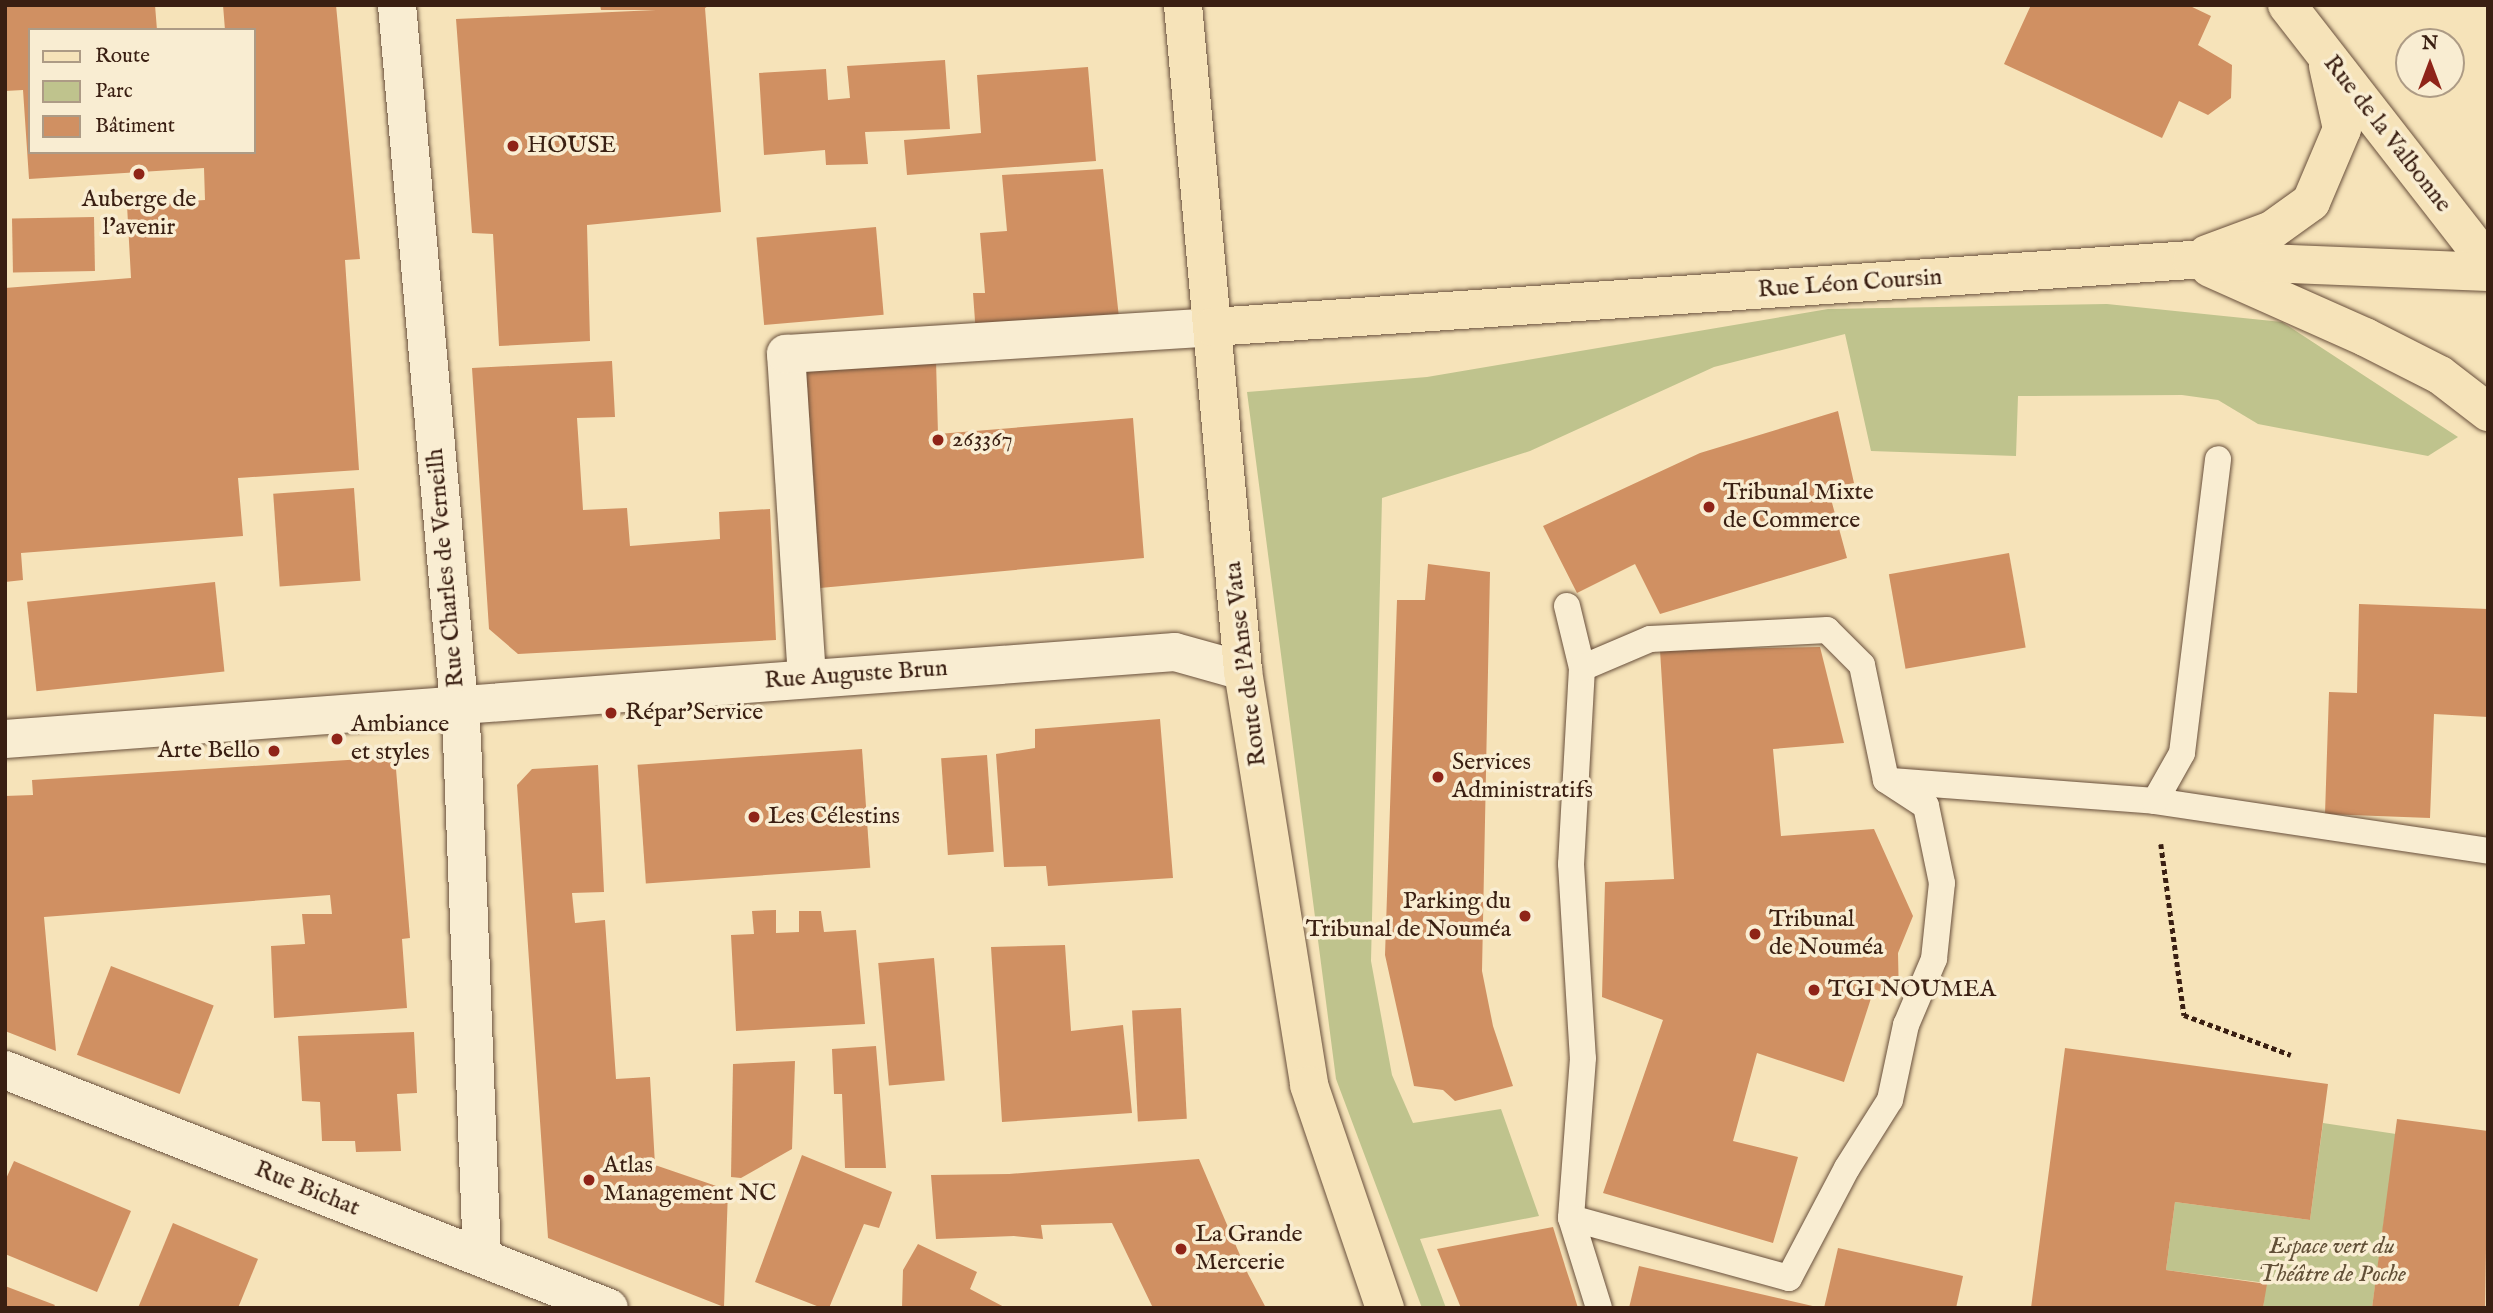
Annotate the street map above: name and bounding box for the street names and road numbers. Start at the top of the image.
street label: Rue de la Valbonne [2317,50,2457,218]
street label: Rue Léon Coursin [1757,263,1943,305]
street label: Rue Charles de Verneilh [421,447,471,689]
street label: Route de l'Anse Vata [1219,560,1273,768]
street label: Rue Auguste Brun [763,654,949,696]
street label: Rue Bichat [250,1155,364,1223]

